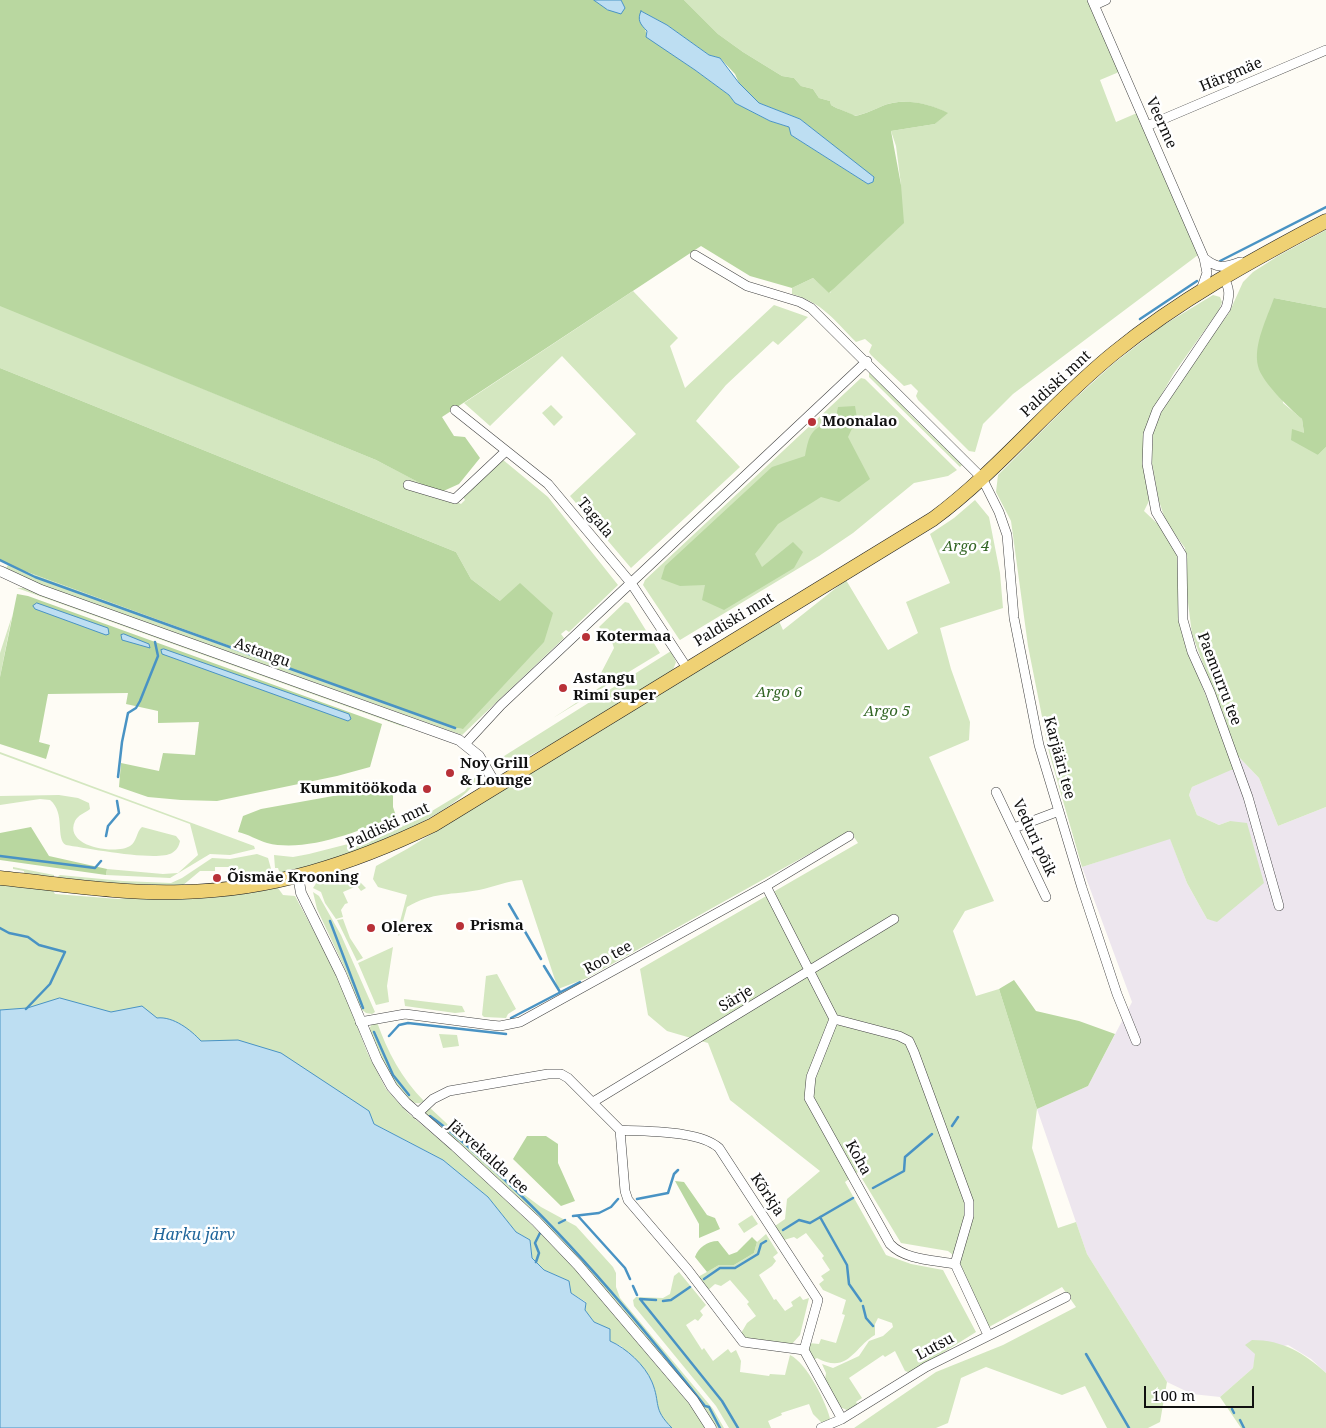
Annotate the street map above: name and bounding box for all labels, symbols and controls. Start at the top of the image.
street label: Härgmäe [1197,54,1265,96]
street label: Veerme [1142,94,1180,152]
street label: Paldiski mnt [1017,347,1095,421]
place label: Moonalao [822,413,897,431]
marker: Moonalao [806,416,818,428]
street label: Tagala [573,494,617,542]
park label: Argo 4 [943,538,989,556]
street label: Paldiski mnt [691,589,777,651]
place label: Kotermaa [596,628,671,646]
street label: Paemurru tee [1193,630,1245,728]
marker: Kotermaa [580,631,592,643]
street label: Astangu [232,635,292,671]
place label: Astangu Rimi super [573,670,656,705]
marker: Astangu Rimi super [557,682,569,694]
park label: Argo 6 [756,684,802,702]
park label: Argo 5 [864,703,910,721]
street label: Karjääri tee [1039,715,1079,801]
place label: Noy Grill & Lounge [460,755,532,790]
marker: Noy Grill & Lounge [444,767,456,779]
place label: Kummitöökoda [300,780,417,798]
marker: Kummitöökoda [421,783,433,795]
street label: Veduri põik [1008,796,1060,880]
street label: Paldiski mnt [344,799,432,853]
place label: Õismäe Krooning [227,869,359,887]
marker: Õismäe Krooning [211,872,223,884]
place label: Prisma [470,917,524,935]
place label: Olerex [381,919,433,937]
marker: Prisma [454,920,466,932]
marker: Olerex [365,922,377,934]
street label: Roo tee [581,937,635,979]
street label: Särje [716,982,756,1016]
street label: Järvekalda tee [444,1116,532,1198]
street label: Koha [841,1138,875,1178]
street label: Kõrkja [746,1170,788,1220]
water label: Harku järv [153,1225,235,1245]
street label: Lutsu [913,1330,957,1364]
scale bar [1146,1376,1256,1408]
text: 100 m [1152,1385,1195,1405]

